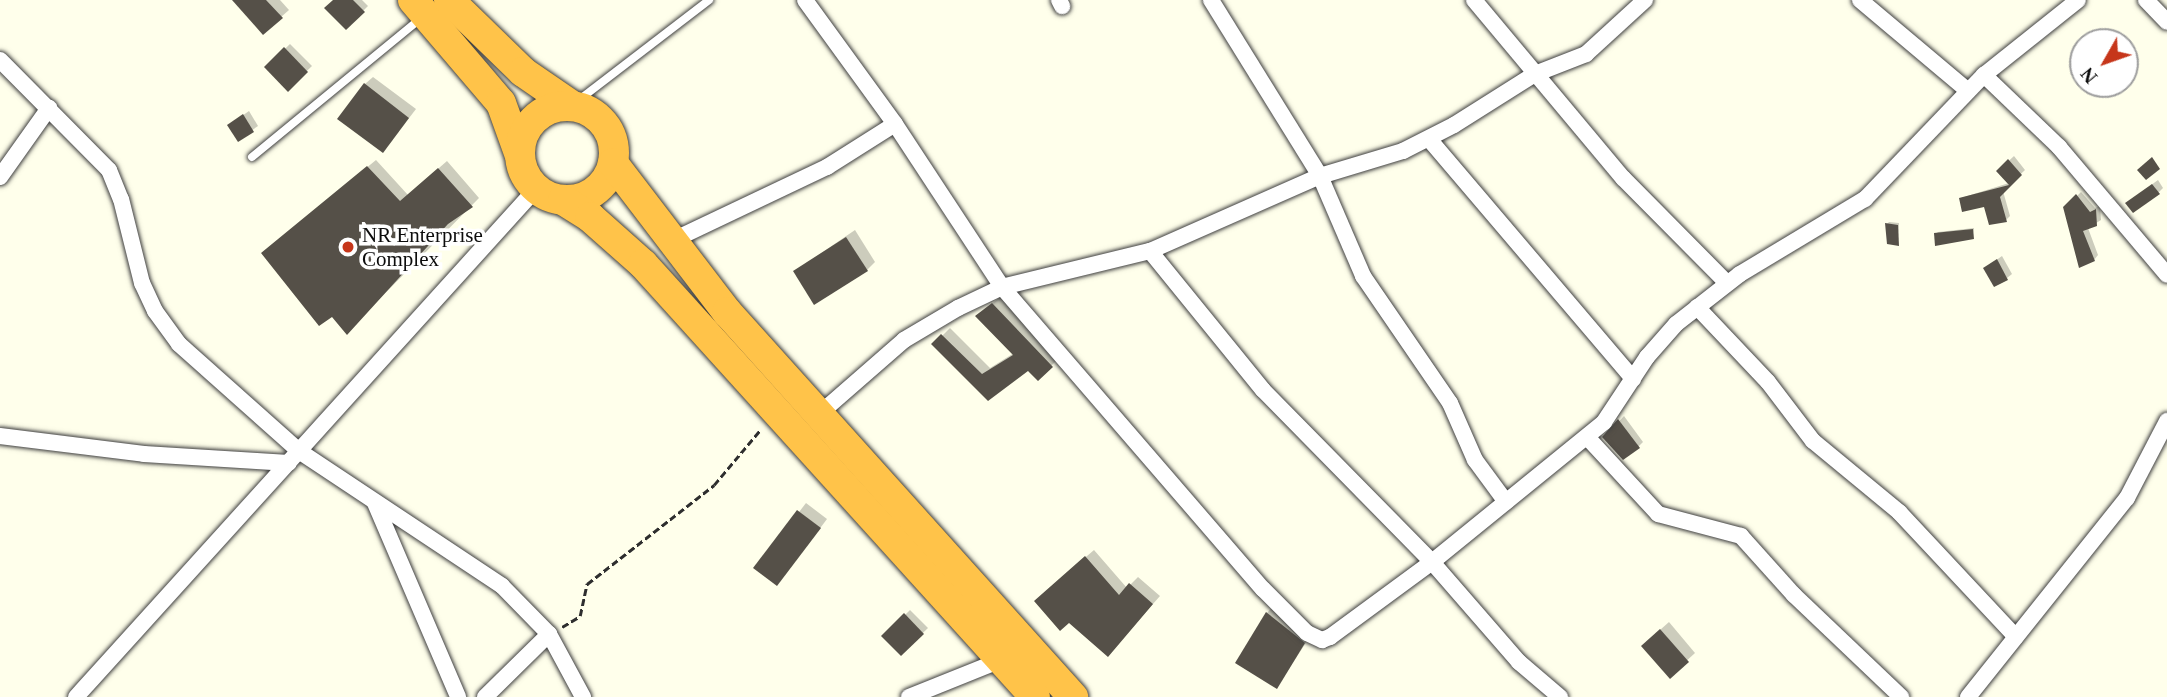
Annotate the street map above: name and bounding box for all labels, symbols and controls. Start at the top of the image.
north arrow [2069,28,2139,98]
text: N [2077,64,2102,88]
place label: NR Enterprise Complex [362,222,483,272]
marker: NR Enterprise Complex [340,239,356,255]

